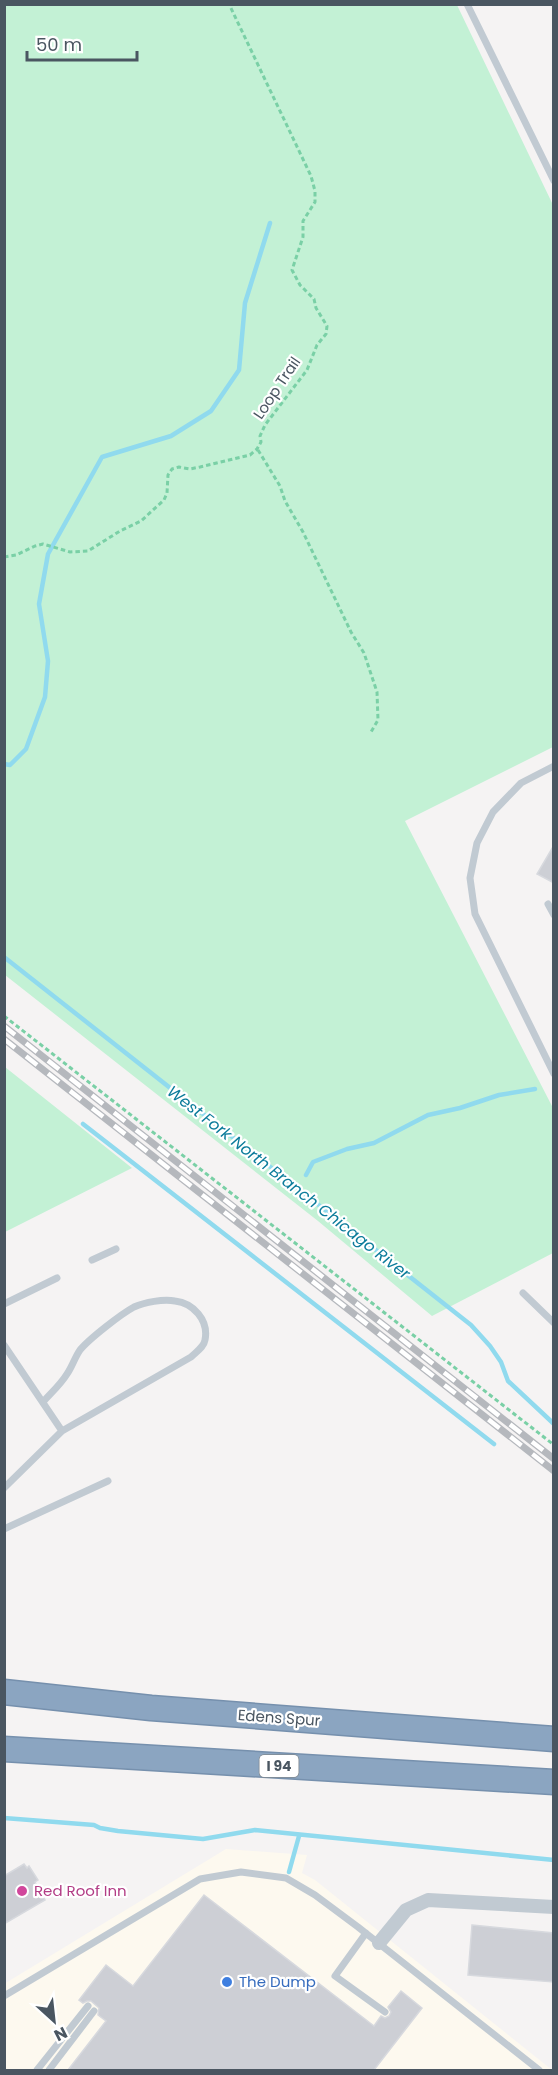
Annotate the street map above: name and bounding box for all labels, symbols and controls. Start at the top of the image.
scale bar [27,24,136,62]
text: 50 m [36,32,82,57]
street label: Loop Trail [248,352,305,423]
water label: West Fork North Branch Chicago River [162,1080,416,1285]
street label: Edens Spur [237,1704,321,1731]
road number: I 94 [260,1755,298,1777]
place label: Red Roof Inn [34,1880,127,1901]
marker: Red Roof Inn [15,1884,29,1898]
place label: The Dump [239,1971,316,1992]
marker: The Dump [220,1975,234,1989]
north arrow [24,1991,84,2051]
text: N [50,2021,71,2047]

